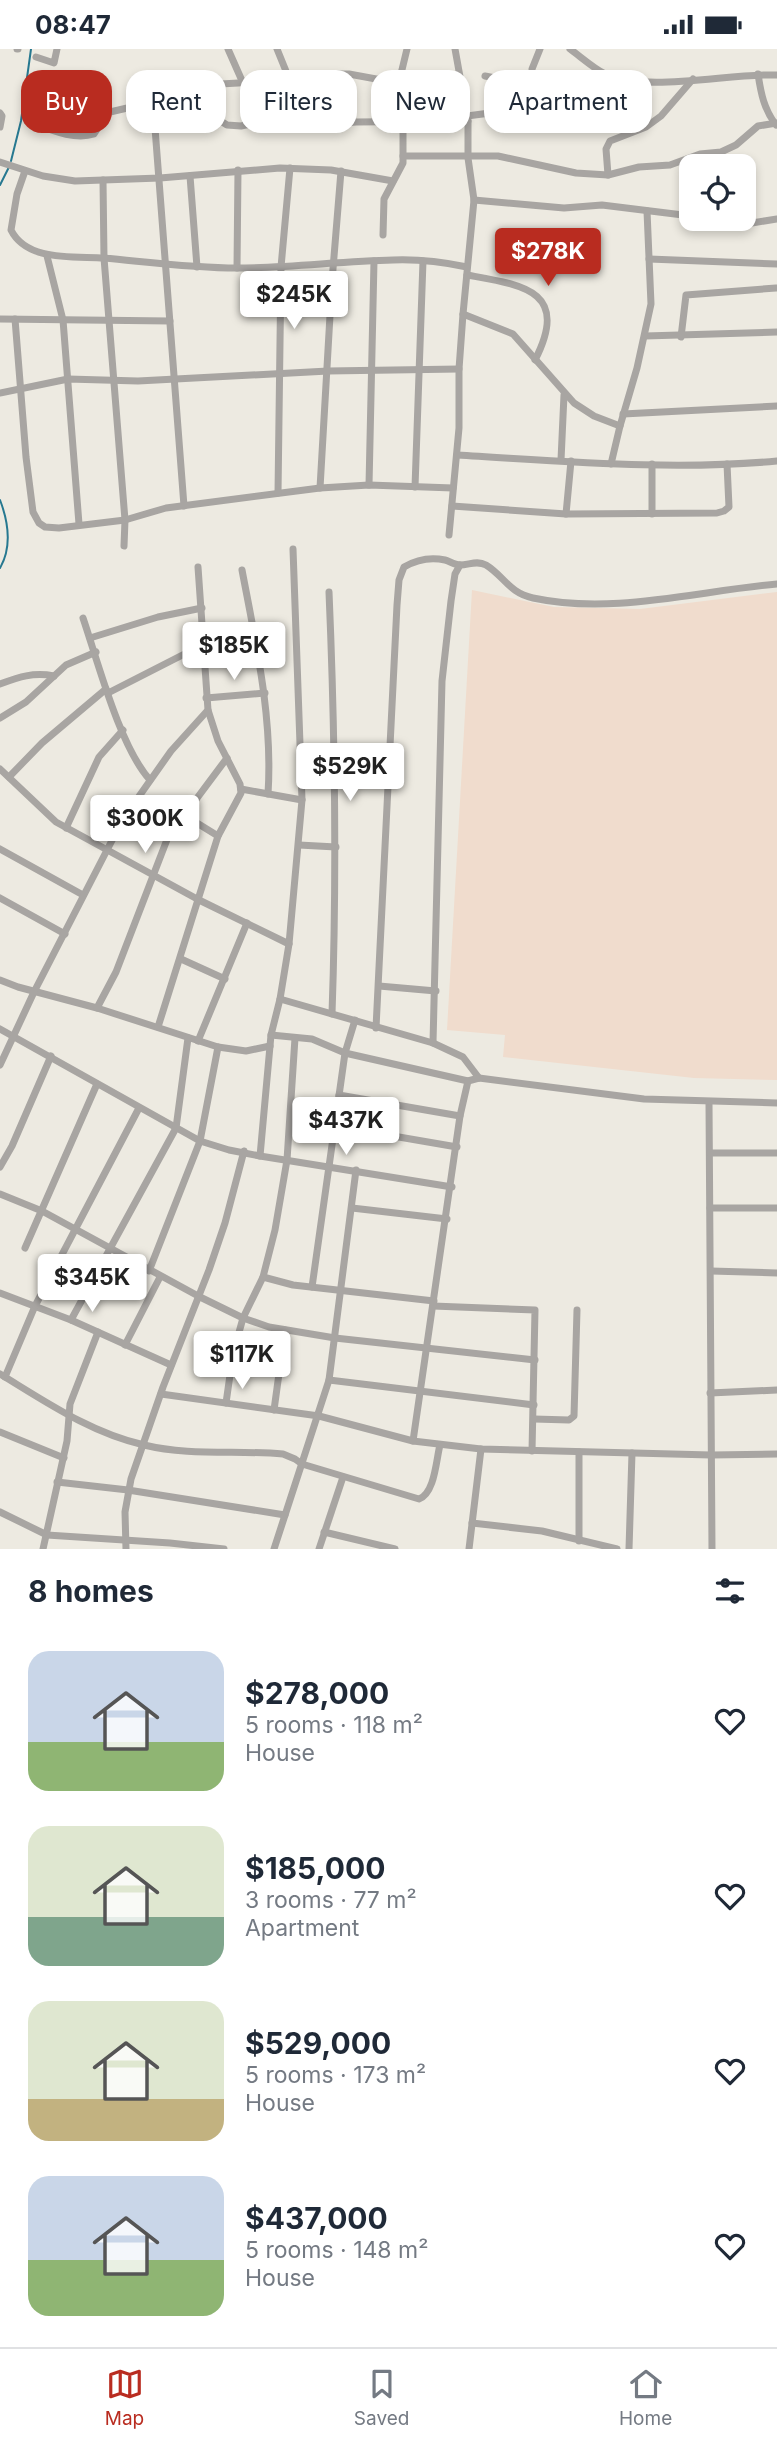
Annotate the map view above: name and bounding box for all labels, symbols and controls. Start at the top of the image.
text: 08:47 [35,9,111,40]
chip: Buy [21,70,112,133]
chip: Rent [126,70,226,133]
chip: Filters [240,70,357,133]
chip: New [371,70,470,133]
chip: Apartment [484,70,652,133]
map controls [679,154,756,231]
button: locate [679,154,756,231]
pin: $278K [499,229,597,288]
text: $278K [511,237,585,265]
pin: $245K [245,271,343,331]
text: $245K [256,280,332,308]
pin: $185K [185,623,283,682]
text: $185K [198,631,270,659]
pin: $529K [301,743,399,803]
text: $529K [312,752,388,780]
pin: $300K [96,795,194,855]
text: $300K [106,804,184,832]
pin: $437K [297,1097,395,1157]
text: $437K [308,1106,384,1134]
pin: $345K [43,1255,141,1314]
text: $345K [54,1263,130,1291]
pin: $117K [193,1331,291,1391]
text: $117K [210,1340,274,1368]
icon: filters [711,1572,749,1610]
text: 8 homes [28,1573,154,1609]
text: $278,000 [245,1675,389,1711]
icon: home [84,1679,168,1763]
icon: heart [711,1702,749,1740]
text: 5 rooms · 118 m² [245,1711,423,1739]
text: House [245,1739,315,1767]
text: $185,000 [245,1850,385,1886]
icon: home [84,1854,168,1938]
icon: heart [711,1877,749,1915]
text: 3 rooms · 77 m² [245,1886,417,1914]
text: Apartment [245,1914,359,1942]
text: $529,000 [245,2025,391,2061]
icon: home [84,2029,168,2113]
icon: heart [711,2052,749,2090]
text: 5 rooms · 173 m² [245,2061,426,2089]
text: House [245,2089,315,2117]
text: $437,000 [245,2200,388,2236]
icon: home [84,2204,168,2288]
icon: heart [711,2227,749,2265]
text: 5 rooms · 148 m² [245,2236,428,2264]
text: House [245,2264,315,2292]
tab: Map [105,2365,144,2430]
tab: Saved [354,2365,409,2430]
tab: Home [619,2365,672,2430]

